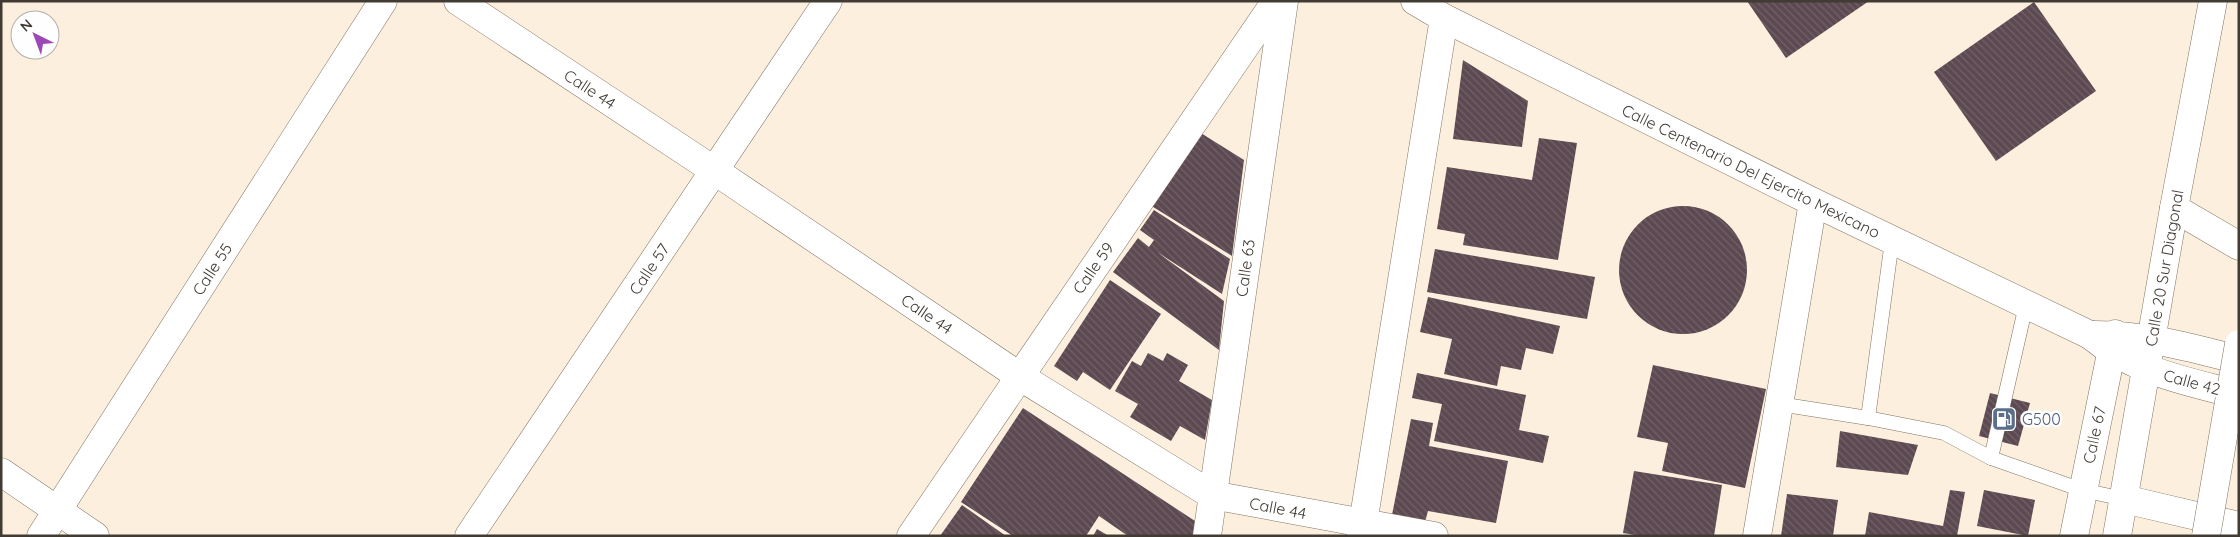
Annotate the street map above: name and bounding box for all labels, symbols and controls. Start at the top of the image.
north arrow [10,10,60,60]
text: N [16,15,36,35]
street label: Calle 44 [560,65,620,113]
street label: Calle Centenario Del Ejercito Mexicano [1619,100,1883,242]
street label: Calle 20 Sur Diagonal [2140,188,2188,348]
street label: Calle 59 [1068,238,1118,298]
street label: Calle 63 [1231,238,1259,298]
street label: Calle 55 [188,239,236,299]
street label: Calle 57 [625,239,673,299]
street label: Calle 44 [898,290,956,338]
street label: Calle 42 [2161,365,2223,399]
street label: Calle 67 [2078,405,2110,465]
fuel station icon: G500 [1991,406,2017,432]
place label: G500 [2022,409,2061,429]
street label: Calle 44 [1248,493,1308,523]

